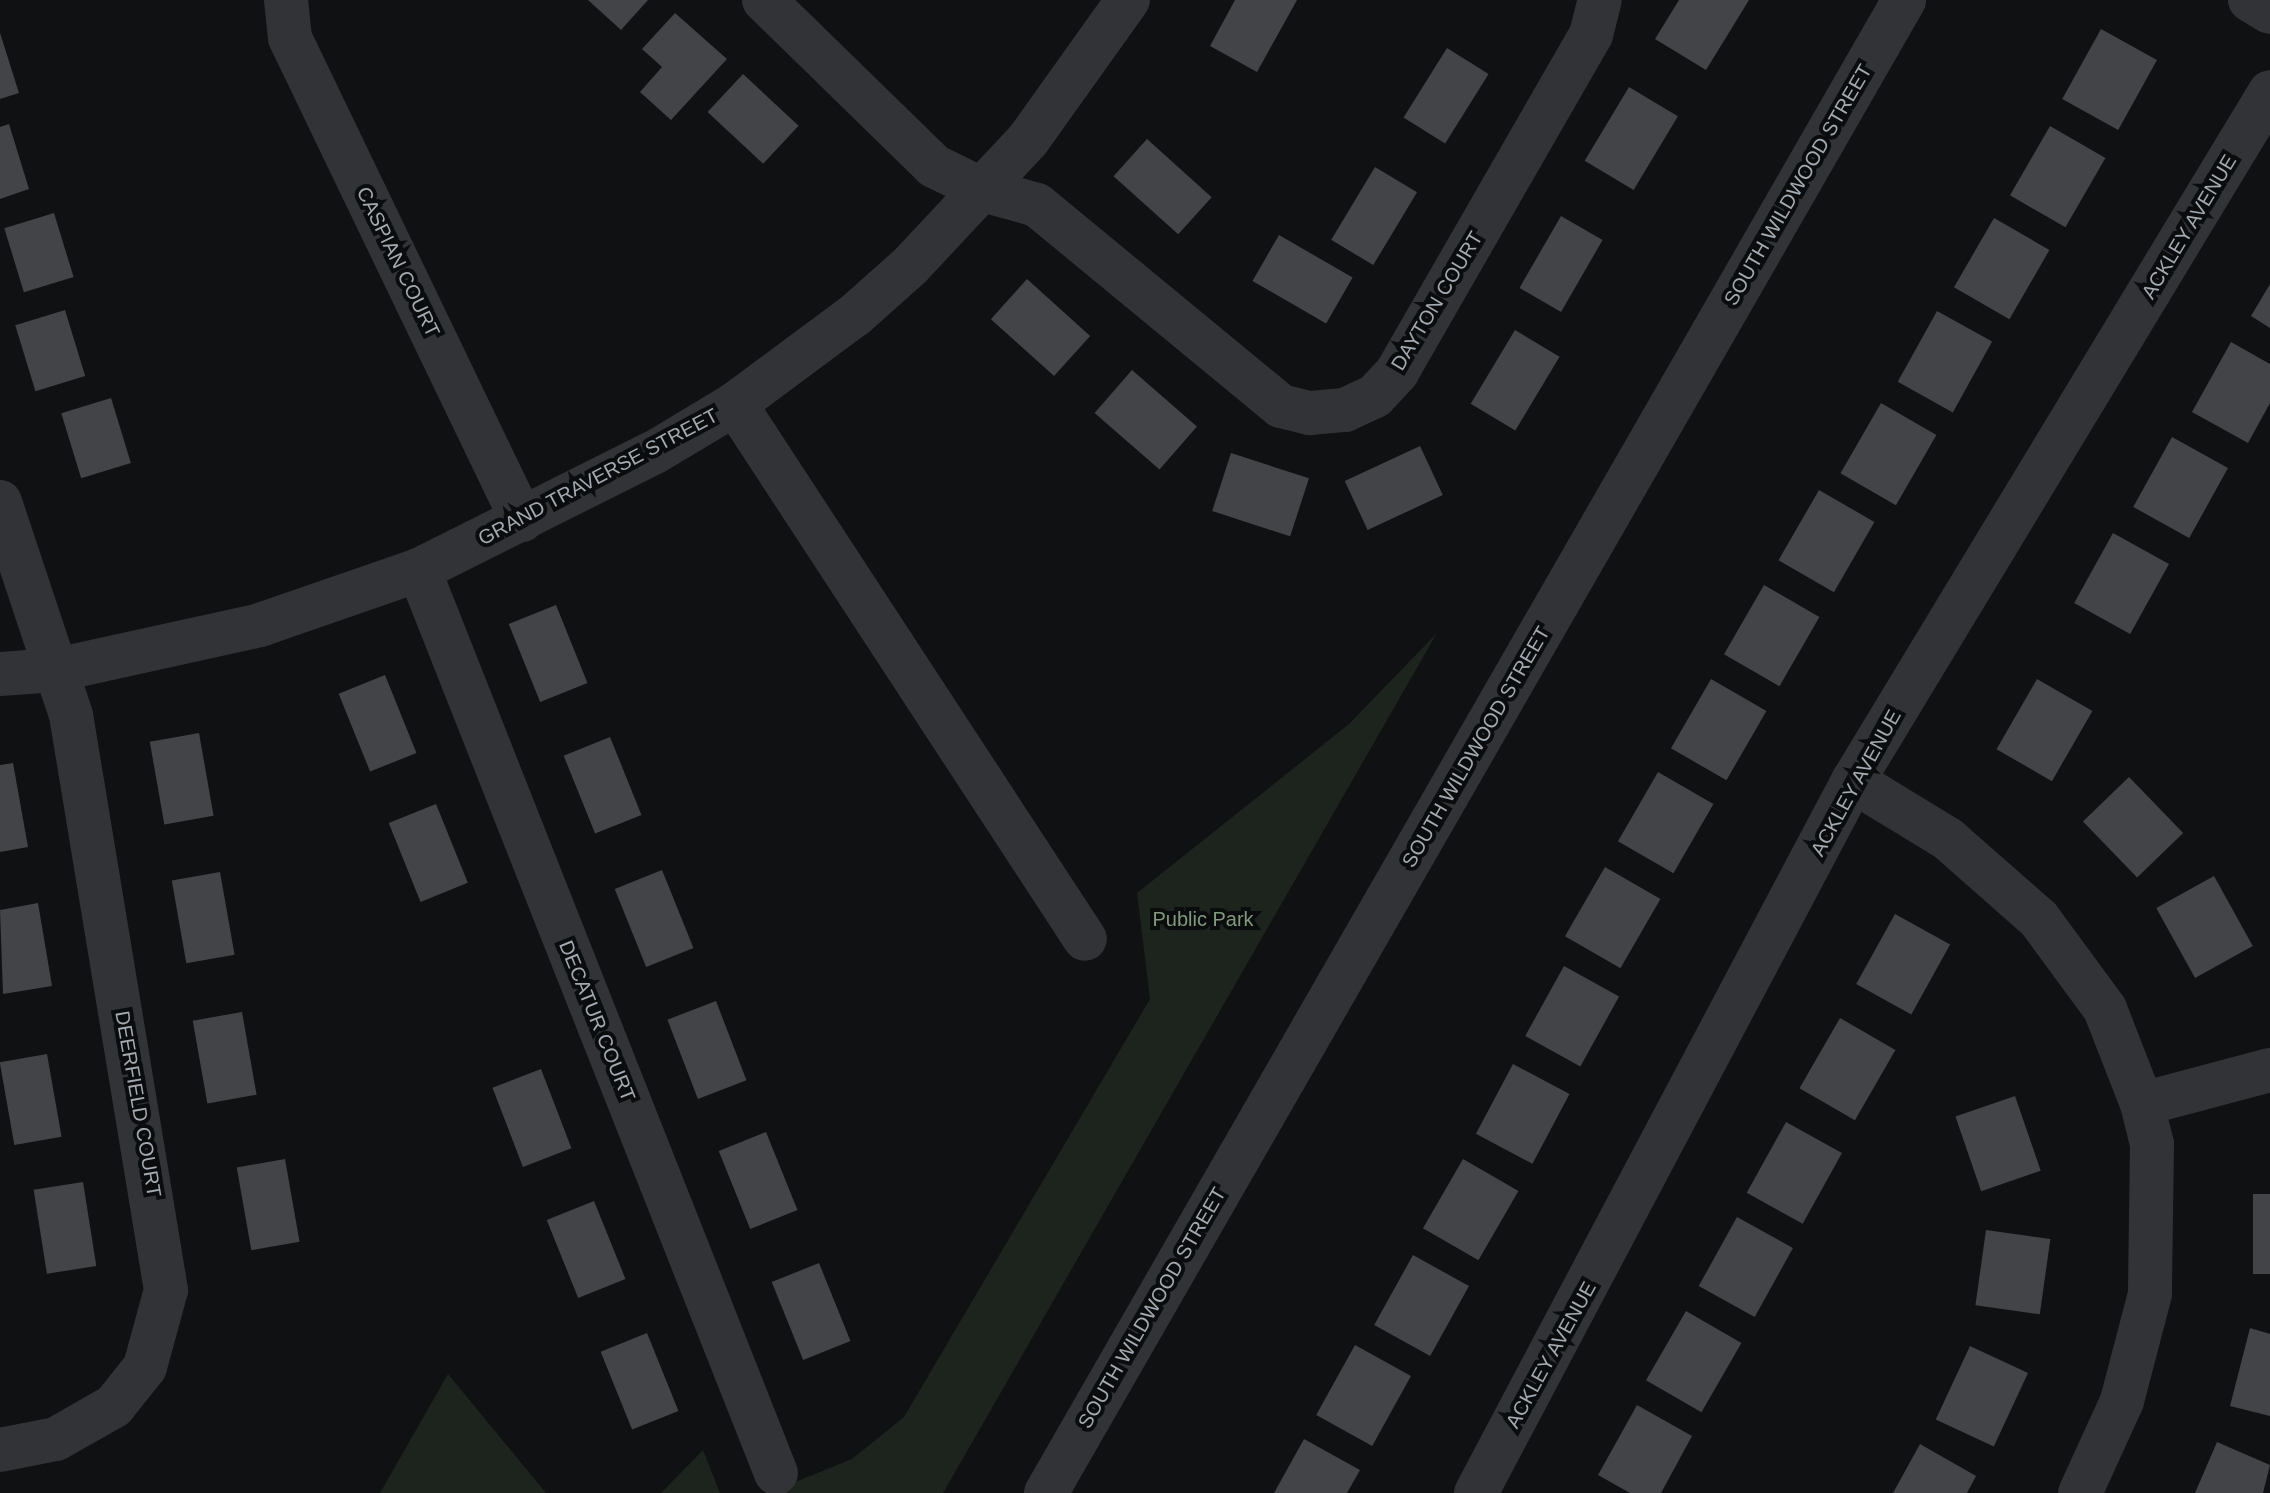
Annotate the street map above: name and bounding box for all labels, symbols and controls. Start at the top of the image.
street label: SOUTH WILDWOOD STREET [1719,60,1877,310]
street label: ACKLEY AVENUE [2136,150,2242,304]
street label: CASPIAN COURT [351,183,445,341]
street label: DAYTON COURT [1386,227,1488,375]
street label: GRAND TRAVERSE STREET [474,403,722,551]
street label: SOUTH WILDWOOD STREET [1397,622,1555,872]
street label: ACKLEY AVENUE [1805,705,1907,861]
park label: Public Park [1152,907,1254,931]
street label: DECATUR COURT [554,937,640,1105]
street label: DEERFIELD COURT [110,1009,166,1199]
street label: SOUTH WILDWOOD STREET [1073,1183,1231,1433]
street label: ACKLEY AVENUE [1500,1277,1602,1433]

